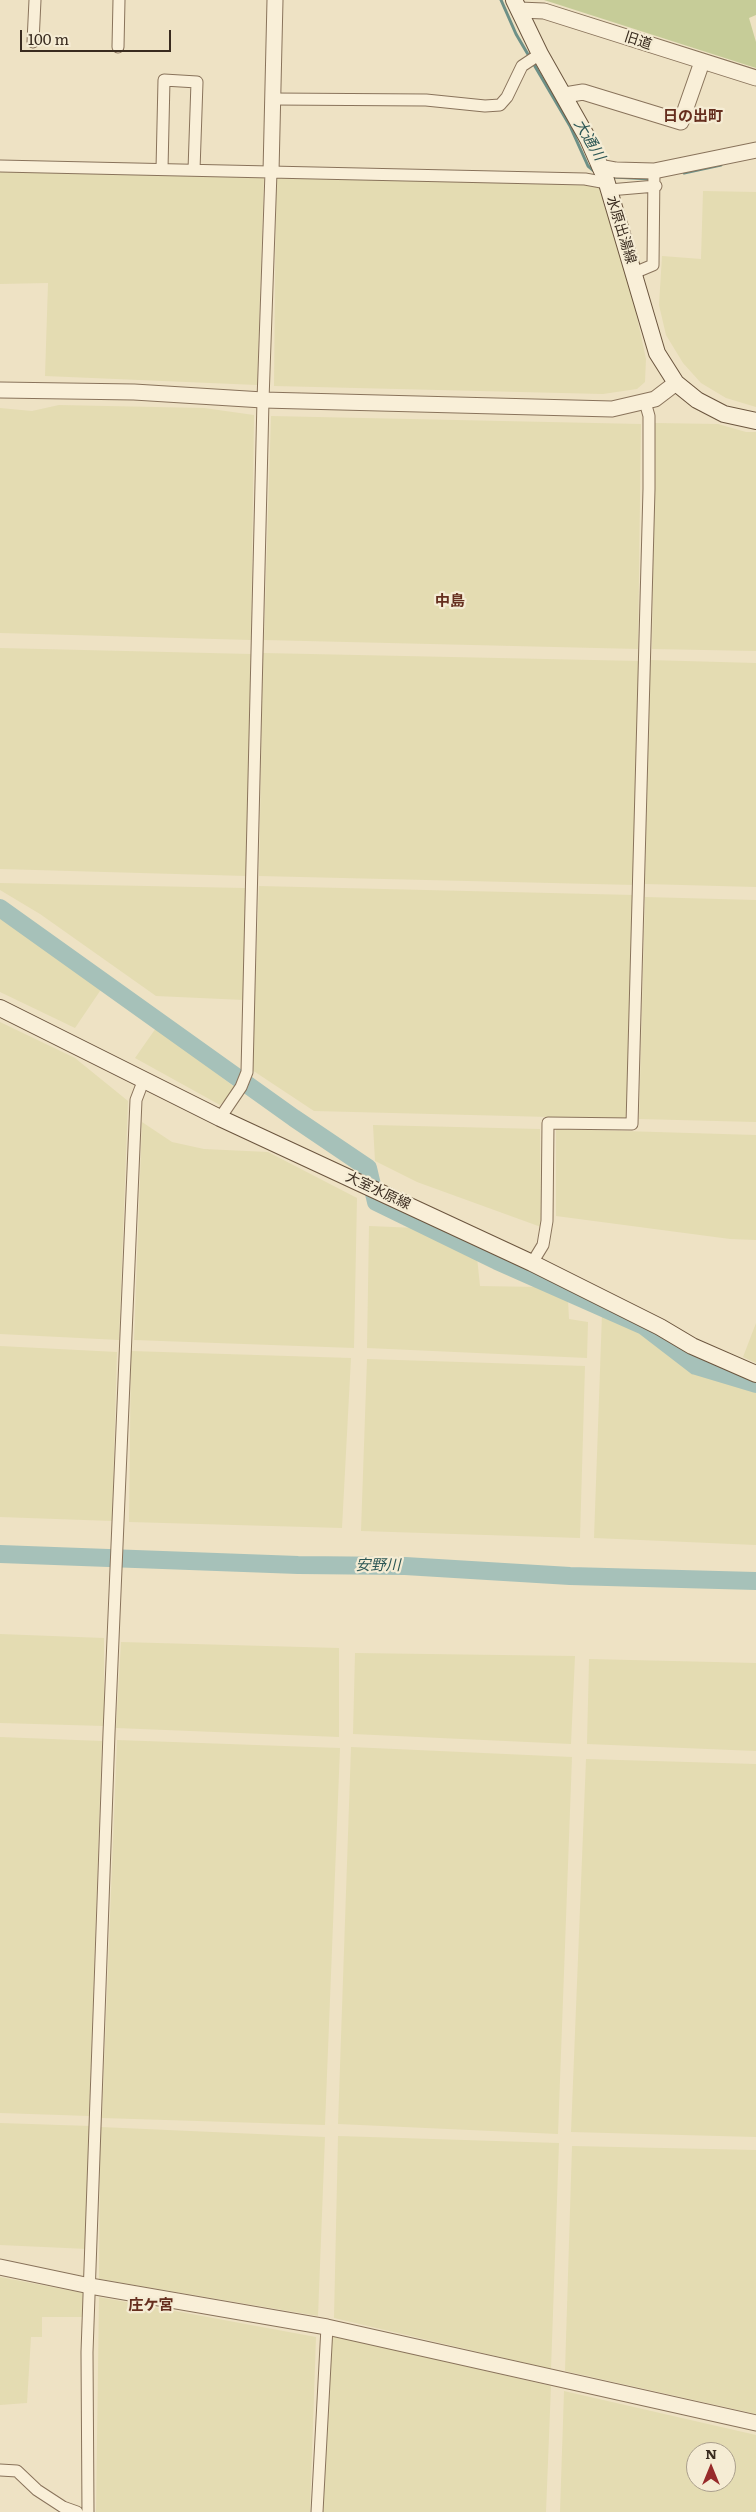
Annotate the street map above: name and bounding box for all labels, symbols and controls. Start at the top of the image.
scale bar [22,20,174,52]
text: 100 m [28,27,69,50]
street label: 旧道 [622,29,654,53]
district label: 日の出町 [663,108,723,126]
water label: 大通川 [570,116,608,164]
street label: 水原出湯線 [603,194,639,266]
district label: 中島 [435,593,465,611]
street label: 大室水原線 [343,1169,413,1213]
water label: 安野川 [356,1557,400,1575]
district label: 庄ケ宮 [129,2297,173,2315]
north arrow [686,2442,736,2492]
text: N [705,2443,717,2463]

